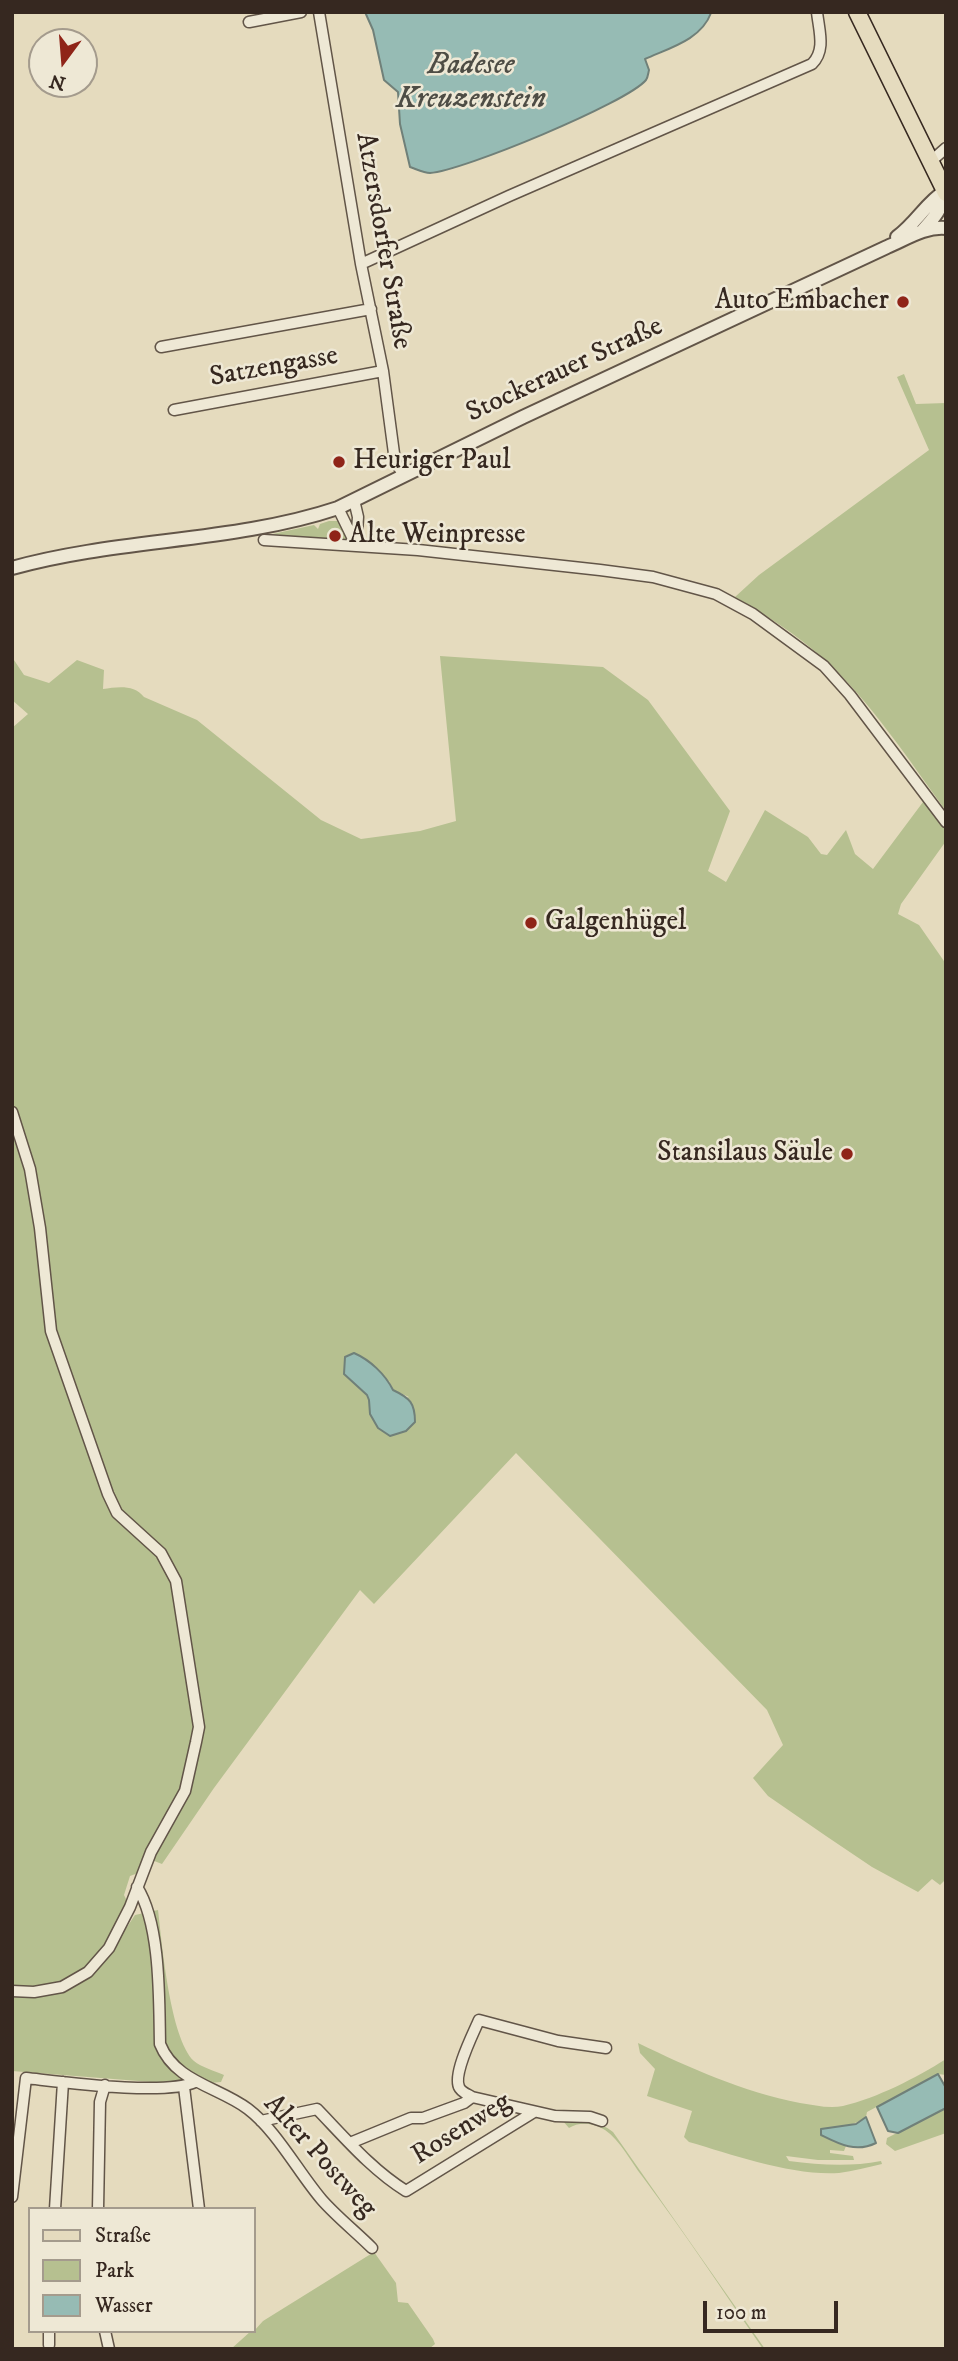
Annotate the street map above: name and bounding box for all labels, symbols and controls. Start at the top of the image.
north arrow [28,28,98,98]
water label: Badesee Kreuzenstein [396,49,546,119]
text: N [47,69,68,95]
street label: Atzersdorfer Straße [346,130,418,352]
place label: Auto Embacher [715,285,889,319]
marker: Auto Embacher [895,294,911,310]
street label: Stockerauer Straße [461,311,669,431]
street label: Satzengasse [207,340,341,396]
place label: Heuriger Paul [353,445,511,479]
marker: Heuriger Paul [331,454,347,470]
place label: Alte Weinpresse [349,519,526,553]
marker: Alte Weinpresse [327,528,343,544]
place label: Galgenhügel [545,906,686,940]
marker: Galgenhügel [523,915,539,931]
place label: Stansilaus Säule [657,1137,833,1171]
marker: Stansilaus Säule [839,1146,855,1162]
street label: Rosenweg [406,2086,518,2174]
street label: Alter Postweg [255,2089,383,2225]
legend [28,2207,256,2333]
text: Straße [95,2223,151,2249]
text: Park [95,2258,134,2284]
scale bar [706,2288,841,2332]
text: Wasser [95,2293,152,2319]
text: 100 m [716,2300,767,2326]

